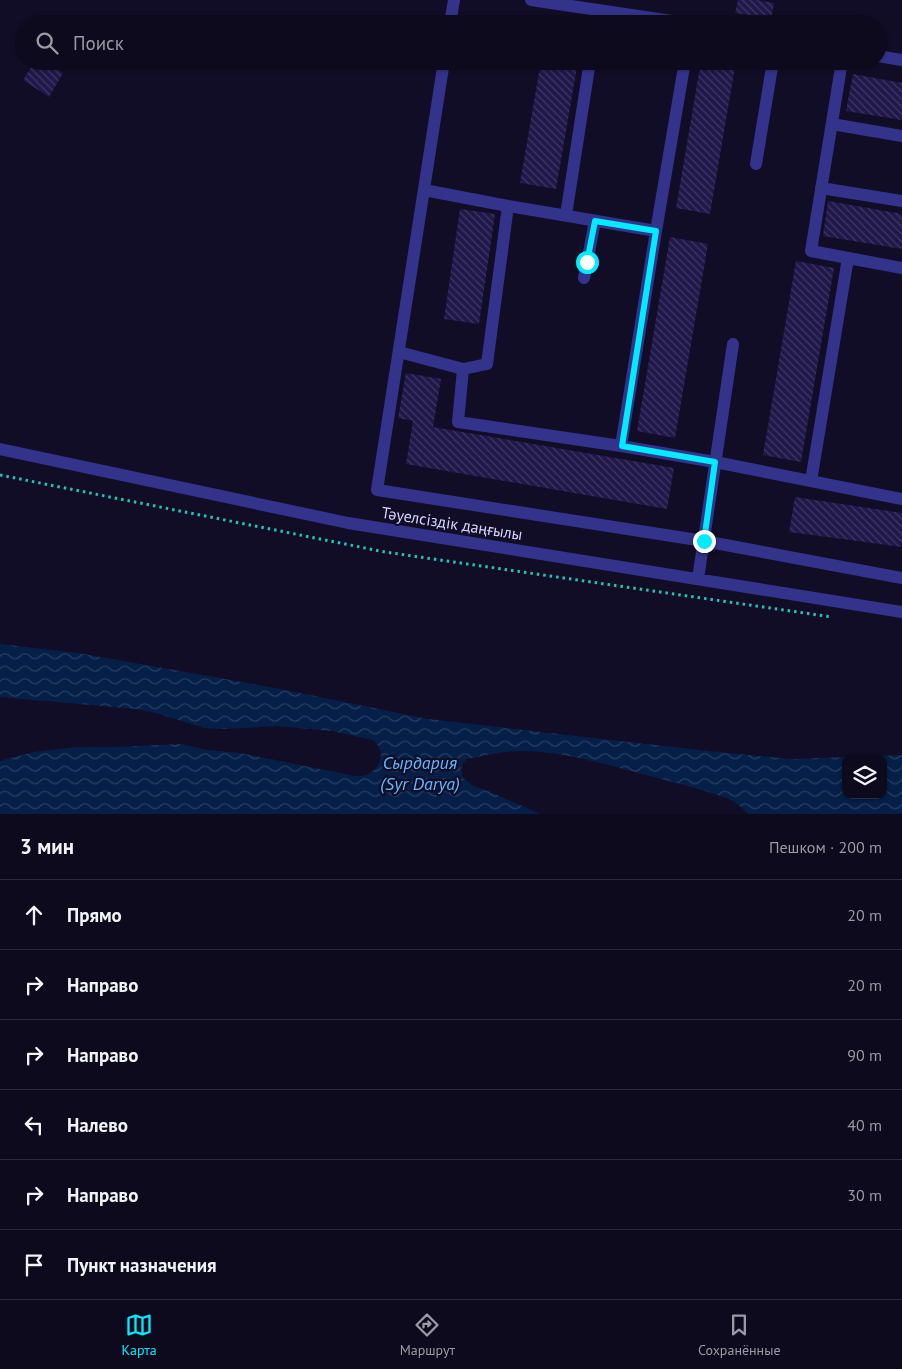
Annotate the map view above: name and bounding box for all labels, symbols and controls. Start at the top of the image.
search box [15,15,887,70]
icon: search [33,29,61,57]
text: Поиск [73,31,124,55]
route start [576,251,599,274]
street label: Тәуелсіздік даңғылы [380,502,524,544]
route end [693,530,716,553]
water label: Сырдария (Syr Darya) [380,751,460,795]
map controls [842,754,887,799]
button: layers [842,754,887,799]
text: 3 мин [20,833,74,860]
text: Пешком · 200 m [769,837,882,857]
icon: ahead [20,901,48,929]
text: Прямо [67,903,122,927]
text: 20 m [847,905,882,925]
icon: right [20,971,48,999]
text: Направо [67,973,138,997]
text: 20 m [847,975,882,995]
icon: right [20,1041,48,1069]
text: Направо [67,1043,138,1067]
text: 90 m [847,1045,882,1065]
icon: left [20,1111,48,1139]
text: Налево [67,1113,128,1137]
text: 40 m [847,1115,882,1135]
icon: right [20,1181,48,1209]
text: Направо [67,1183,138,1207]
text: 30 m [847,1185,882,1205]
icon: arrive [20,1251,48,1279]
text: Пункт назначения [67,1253,217,1277]
tab: Карта [121,1311,157,1359]
tab: Маршрут [400,1311,455,1359]
tab: Сохранённые [698,1311,781,1359]

